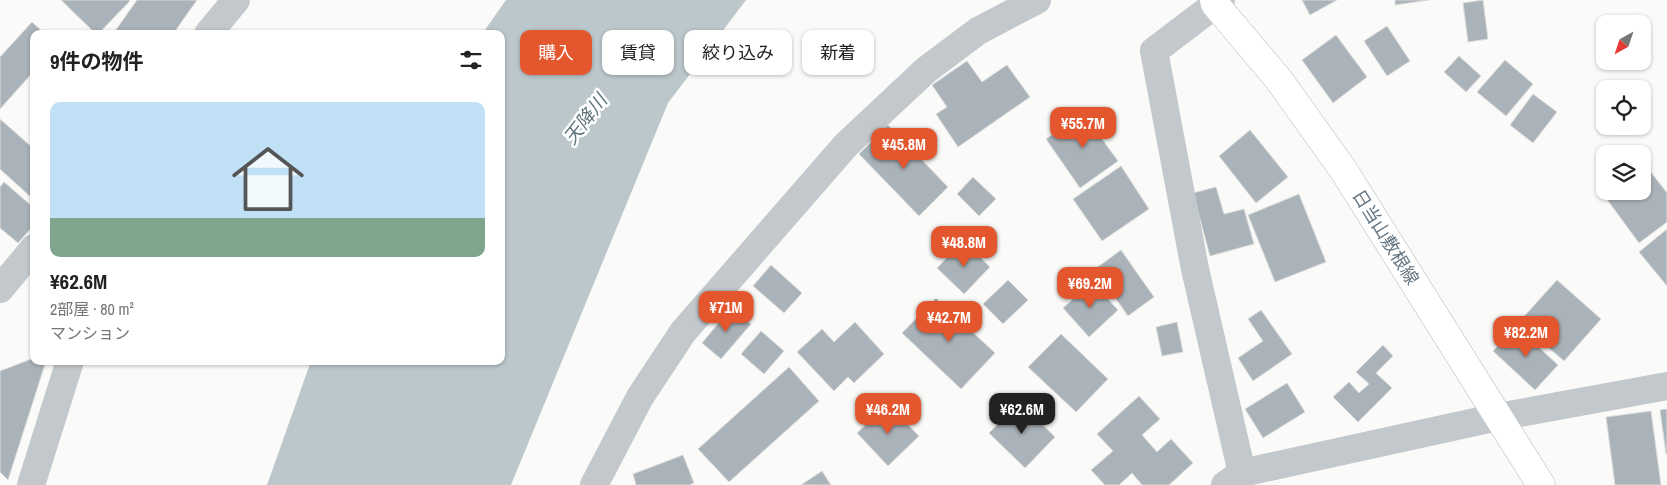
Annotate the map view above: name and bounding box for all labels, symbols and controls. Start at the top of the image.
north arrow [1596,15,1651,70]
map controls [1596,15,1651,200]
chip: 購入 [520,30,592,75]
chip: 賃貸 [602,30,674,75]
chip: 絞り込み [684,30,792,75]
chip: 新着 [802,30,874,75]
icon: filters [457,46,485,74]
text: 9件の物件 [50,47,144,76]
button: locate [1596,80,1651,135]
water label: 天降川 [557,87,614,149]
pin: ¥55.7M [1042,106,1124,149]
text: ¥55.7M [1061,112,1105,134]
pin: ¥45.8M [863,128,945,170]
text: ¥45.8M [882,133,926,155]
icon: home [223,134,313,224]
button: layers [1596,145,1651,200]
street label: 日当山敷根線 [1347,185,1425,289]
pin: ¥48.8M [923,226,1005,268]
text: ¥48.8M [942,231,986,253]
pin: ¥69.2M [1049,266,1131,309]
text: ¥62.6M [50,267,107,296]
text: ¥69.2M [1068,272,1112,294]
pin: ¥71M [696,290,756,333]
text: ¥71M [710,296,742,318]
text: 2部屋 · 80 m² [50,298,134,320]
pin: ¥42.7M [908,300,990,343]
text: ¥42.7M [927,306,971,328]
pin: ¥82.2M [1485,316,1567,358]
text: ¥82.2M [1504,321,1548,343]
text: マンション [50,322,130,344]
pin: ¥46.2M [847,392,929,435]
pin: ¥62.6M [981,392,1063,435]
text: ¥46.2M [866,398,910,420]
text: ¥62.6M [1000,398,1044,420]

